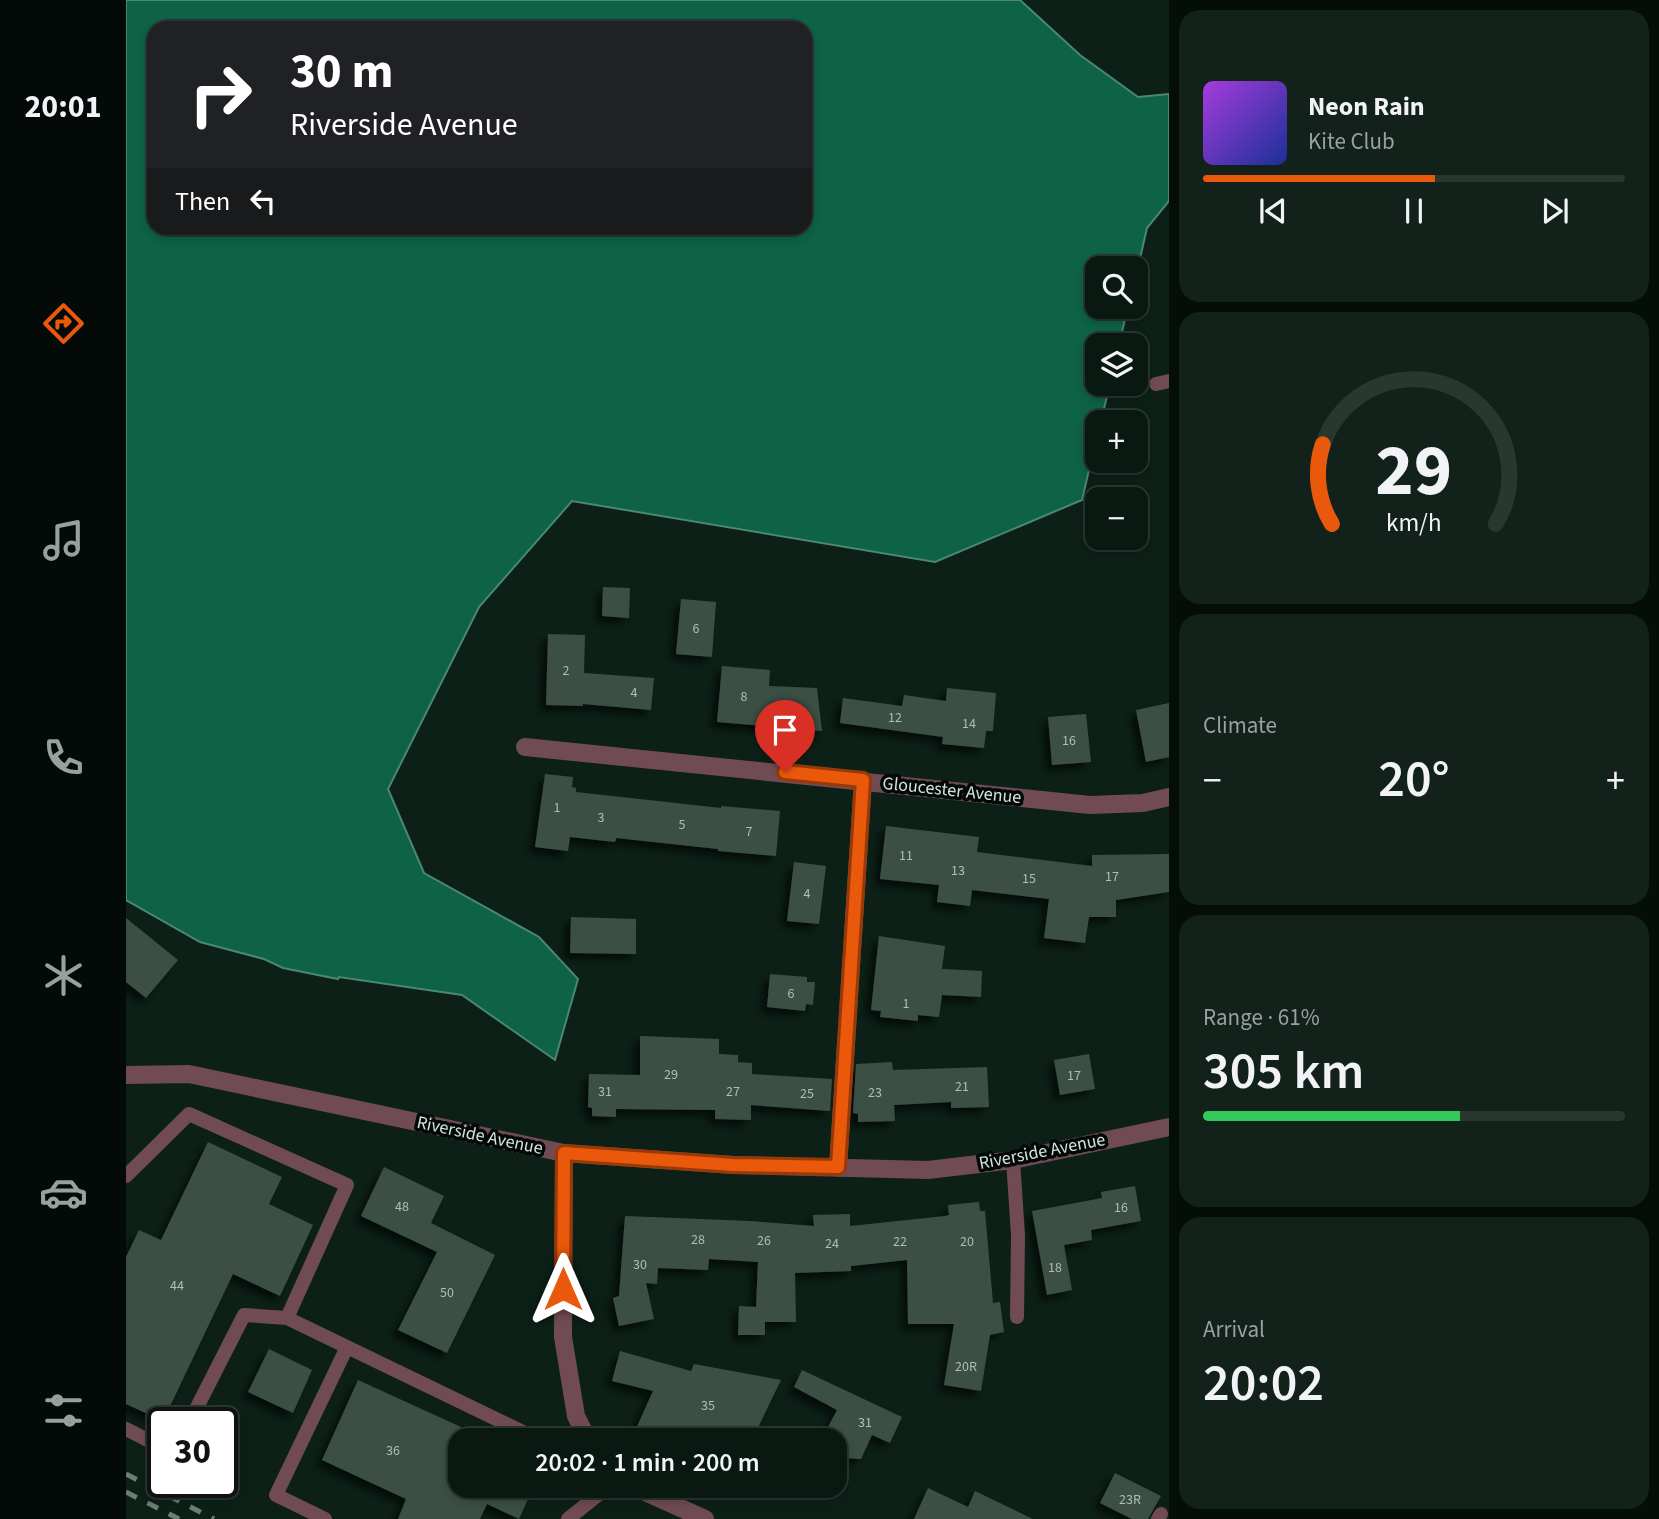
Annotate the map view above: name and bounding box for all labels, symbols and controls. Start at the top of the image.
text: 30 m [290,37,394,107]
icon: right [175,49,266,140]
text: 20:01 [24,84,102,130]
text: Neon Rain [1308,88,1425,125]
text: Riverside Avenue [290,102,518,148]
text: Kite Club [1308,125,1395,158]
icon: left [244,182,282,220]
text: Then [175,183,230,220]
icon: previous [1254,192,1292,230]
icon: pause [1395,192,1433,230]
icon: next [1536,192,1574,230]
map controls [1085,256,1148,550]
button: search [1085,256,1148,319]
icon: directions [39,299,88,348]
button: layers [1085,333,1148,396]
button: + [1085,410,1148,473]
text: 29 [1376,419,1452,523]
button: − [1085,487,1148,550]
text: km/h [1386,504,1442,540]
icon: music [39,516,88,565]
house number: 6 [693,619,700,639]
house number: 2 [563,661,570,681]
house number: 4 [631,683,638,703]
house number: 8 [741,687,748,707]
pin [755,700,815,772]
house number: 12 [888,708,902,728]
text: Climate [1203,709,1277,742]
icon: arrive [766,711,804,749]
house number: 14 [962,714,976,734]
house number: 16 [1062,731,1076,751]
icon: phone [39,733,88,782]
text: 20° [1378,743,1450,817]
text: − [1203,754,1222,808]
text: + [1606,754,1625,808]
street label: Gloucester Avenue [881,771,1023,810]
house number: 1 [554,798,561,818]
house number: 3 [598,808,605,828]
house number: 5 [679,815,686,835]
house number: 7 [746,822,753,842]
house number: 11 [899,846,913,866]
house number: 13 [951,861,965,881]
house number: 17 [1105,867,1119,887]
house number: 15 [1022,869,1036,889]
house number: 4 [804,884,811,904]
icon: climate [39,951,88,1000]
house number: 6 [788,984,795,1004]
house number: 1 [903,994,910,1014]
text: Range · 61% [1203,1001,1320,1034]
text: 305 km [1203,1035,1364,1109]
house number: 29 [664,1065,678,1085]
house number: 17 [1067,1066,1081,1086]
house number: 21 [955,1077,969,1097]
house number: 31 [598,1082,612,1102]
house number: 27 [726,1082,740,1102]
house number: 23 [868,1083,882,1103]
house number: 25 [800,1084,814,1104]
street label: Riverside Avenue [415,1110,545,1161]
street label: Riverside Avenue [977,1127,1107,1176]
icon: car [39,1168,88,1217]
house number: 48 [395,1197,409,1217]
house number: 16 [1114,1198,1128,1218]
house number: 28 [691,1230,705,1250]
house number: 26 [757,1231,771,1251]
house number: 22 [893,1232,907,1252]
house number: 20 [960,1232,974,1252]
house number: 24 [825,1234,839,1254]
position arrow [526,1252,600,1326]
house number: 30 [633,1255,647,1275]
house number: 18 [1048,1258,1062,1278]
house number: 44 [170,1276,184,1296]
house number: 50 [440,1283,454,1303]
text: Arrival [1203,1313,1265,1346]
text: 20:02 [1203,1347,1324,1421]
house number: 20R [955,1357,977,1377]
icon: filters [39,1386,88,1435]
house number: 35 [701,1396,715,1416]
speed limit sign: 30 [147,1407,238,1498]
house number: 31 [858,1413,872,1433]
house number: 36 [386,1441,400,1461]
text: 20:02 · 1 min · 200 m [535,1444,760,1481]
house number: 23R [1119,1490,1141,1510]

